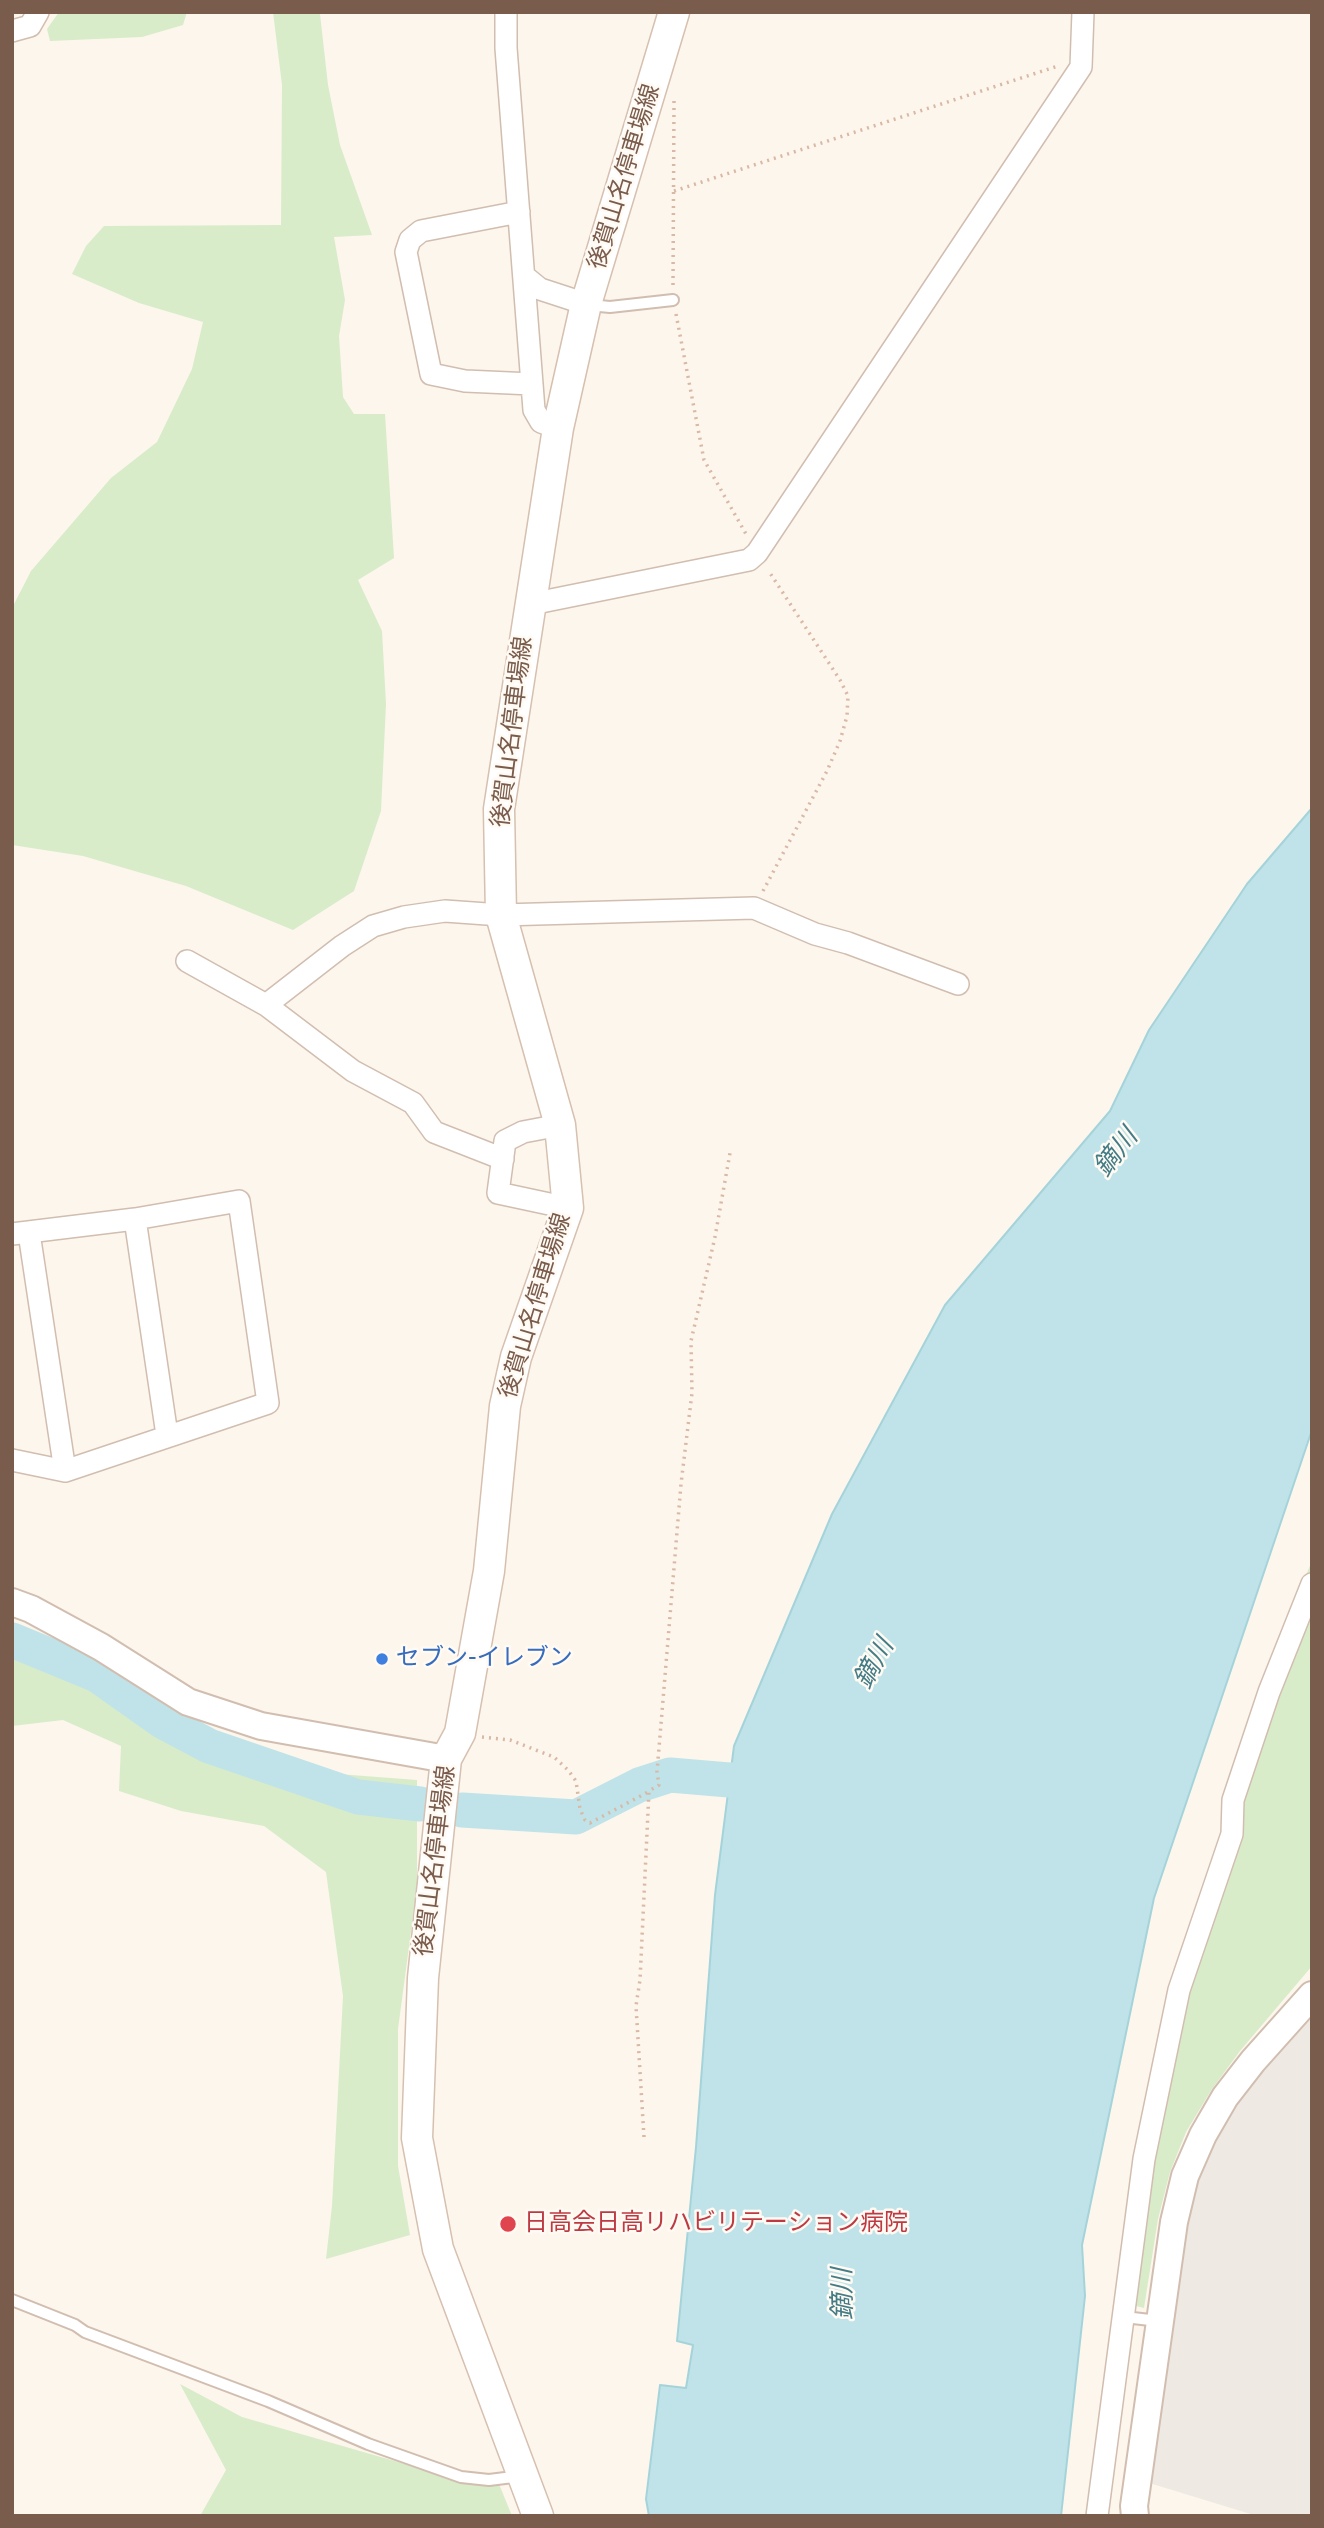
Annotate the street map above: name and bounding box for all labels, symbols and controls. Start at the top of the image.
street label: 後賀山名停車場線 [583,81,667,273]
street label: 後賀山名停車場線 [487,635,539,829]
water label: 鏑川 [1089,1123,1145,1183]
street label: 後賀山名停車場線 [494,1210,578,1402]
water label: 鏑川 [849,1634,901,1694]
place label: セブン-イレブン [396,1645,573,1673]
marker: セブン-イレブン [374,1651,390,1667]
street label: 後賀山名停車場線 [410,1764,462,1958]
place label: 日高会日高リハビリテーション病院 [524,2210,908,2238]
marker: 日高会日高リハビリテーション病院 [498,2214,518,2234]
water label: 鏑川 [828,2268,860,2320]

